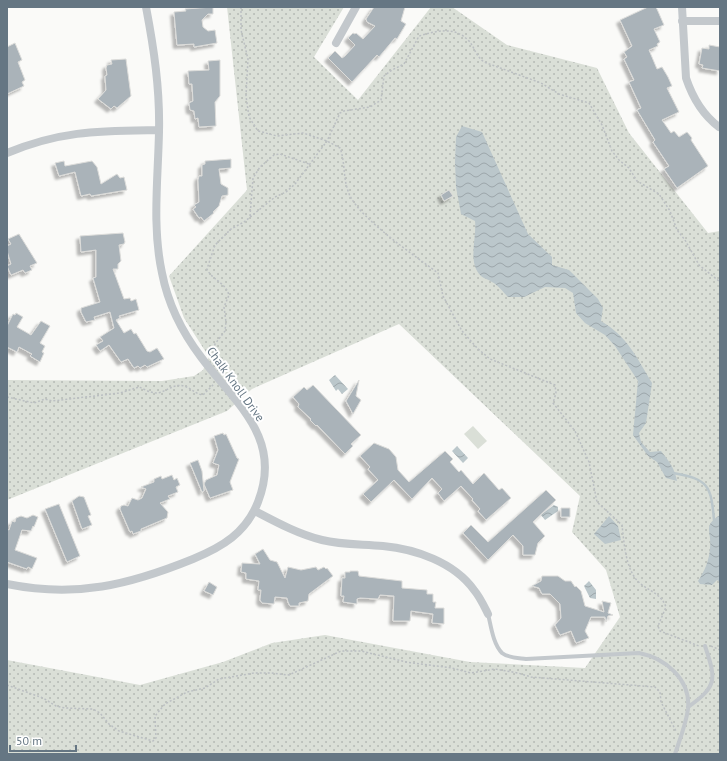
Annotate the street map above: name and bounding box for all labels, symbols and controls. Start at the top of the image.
street label: Chalk Knoll Drive [204,344,268,424]
scale bar [10,727,76,753]
text: 50 m [16,733,42,748]

